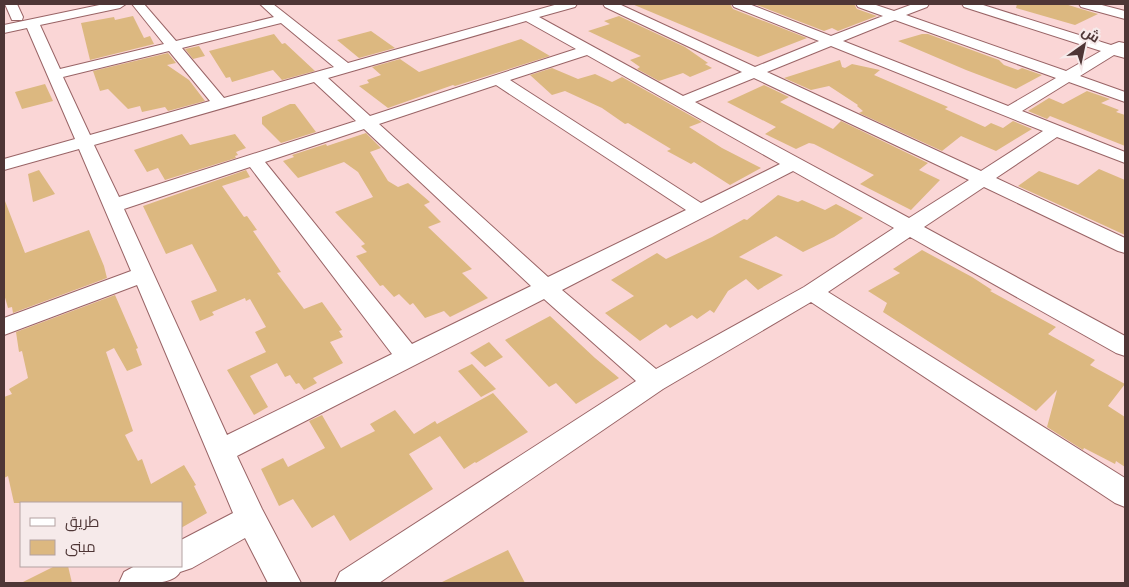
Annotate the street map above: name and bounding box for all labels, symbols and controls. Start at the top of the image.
north arrow [1059,20,1109,70]
text: ش [1079,22,1103,47]
legend [20,502,182,567]
text: طريق [65,513,99,532]
text: مبنى [65,538,96,557]

